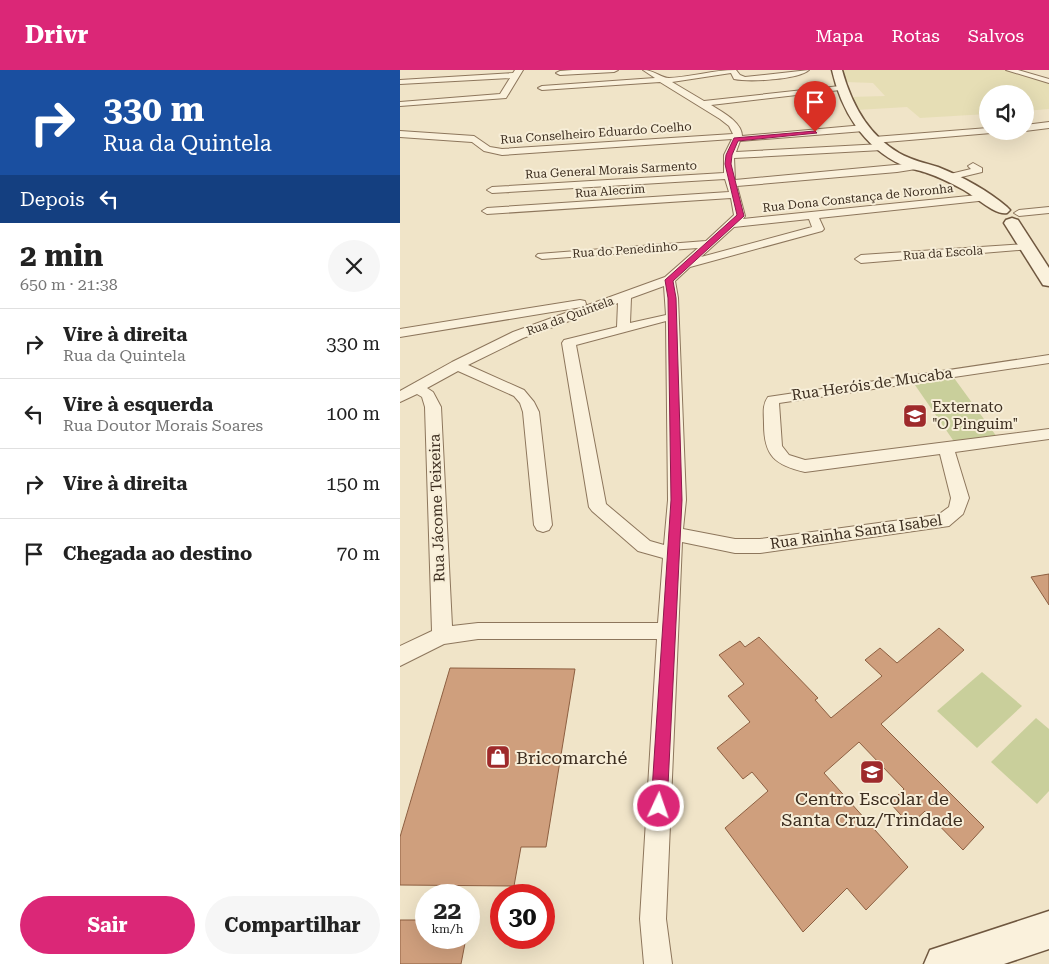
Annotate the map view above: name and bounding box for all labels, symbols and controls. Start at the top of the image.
text: Drivr [25,21,88,49]
text: Mapa [815,25,863,46]
text: Rotas [891,25,940,46]
text: Salvos [968,25,1024,46]
pin [794,81,836,132]
map controls [979,85,1034,140]
button: sound [979,85,1034,140]
icon: arrive [801,88,829,116]
text: 330 m [103,89,204,130]
icon: right [20,90,85,155]
street label: Rua Conselheiro Eduardo Coelho [500,119,692,147]
text: Rua da Quintela [103,131,272,156]
street label: Rua General Morais Sarmento [525,159,697,181]
street label: Rua Dona Constança de Noronha [762,181,955,215]
street label: Rua Alecrim [574,182,646,200]
icon: left [95,185,123,213]
text: Depois [20,188,85,211]
text: 2 min [20,238,103,273]
street label: Rua do Penedinho [572,239,678,261]
button: close [328,240,380,292]
street label: Rua da Escola [903,243,984,263]
text: 650 m · 21:38 [20,275,118,294]
street label: Rua da Quintela [524,294,616,338]
text: Vire à direita [63,323,187,346]
icon: right [20,330,48,358]
text: 330 m [326,332,380,355]
text: Rua da Quintela [63,346,186,365]
street label: Rua Heróis de Mucaba [790,364,954,404]
text: Vire à esquerda [63,393,213,416]
place label: Externato "O Pinguim" [932,398,1018,433]
icon: left [20,400,48,428]
text: 100 m [326,402,380,425]
school or university icon: Externato "O Pinguim" [902,403,928,429]
text: Rua Doutor Morais Soares [63,416,263,435]
street label: Rua Jácome Teixeira [425,433,449,583]
icon: right [20,470,48,498]
text: Vire à direita [63,472,187,495]
text: 150 m [326,472,380,495]
street label: Rua Rainha Santa Isabel [769,511,944,553]
icon: arrive [20,540,48,568]
text: Chegada ao destino [63,542,252,565]
text: 70 m [337,542,380,565]
shop icon: Bricomarché [485,744,511,770]
place label: Bricomarché [516,747,627,768]
school or university icon: Centro Escolar de Santa Cruz/Trindade [859,759,885,785]
position arrow [632,779,684,831]
place label: Centro Escolar de Santa Cruz/Trindade [781,788,963,830]
speed limit sign: 30 [490,884,555,949]
button: Sair [20,896,195,954]
button: Compartilhar [205,896,380,954]
text: 22 [433,896,462,925]
text: km/h [431,922,464,936]

